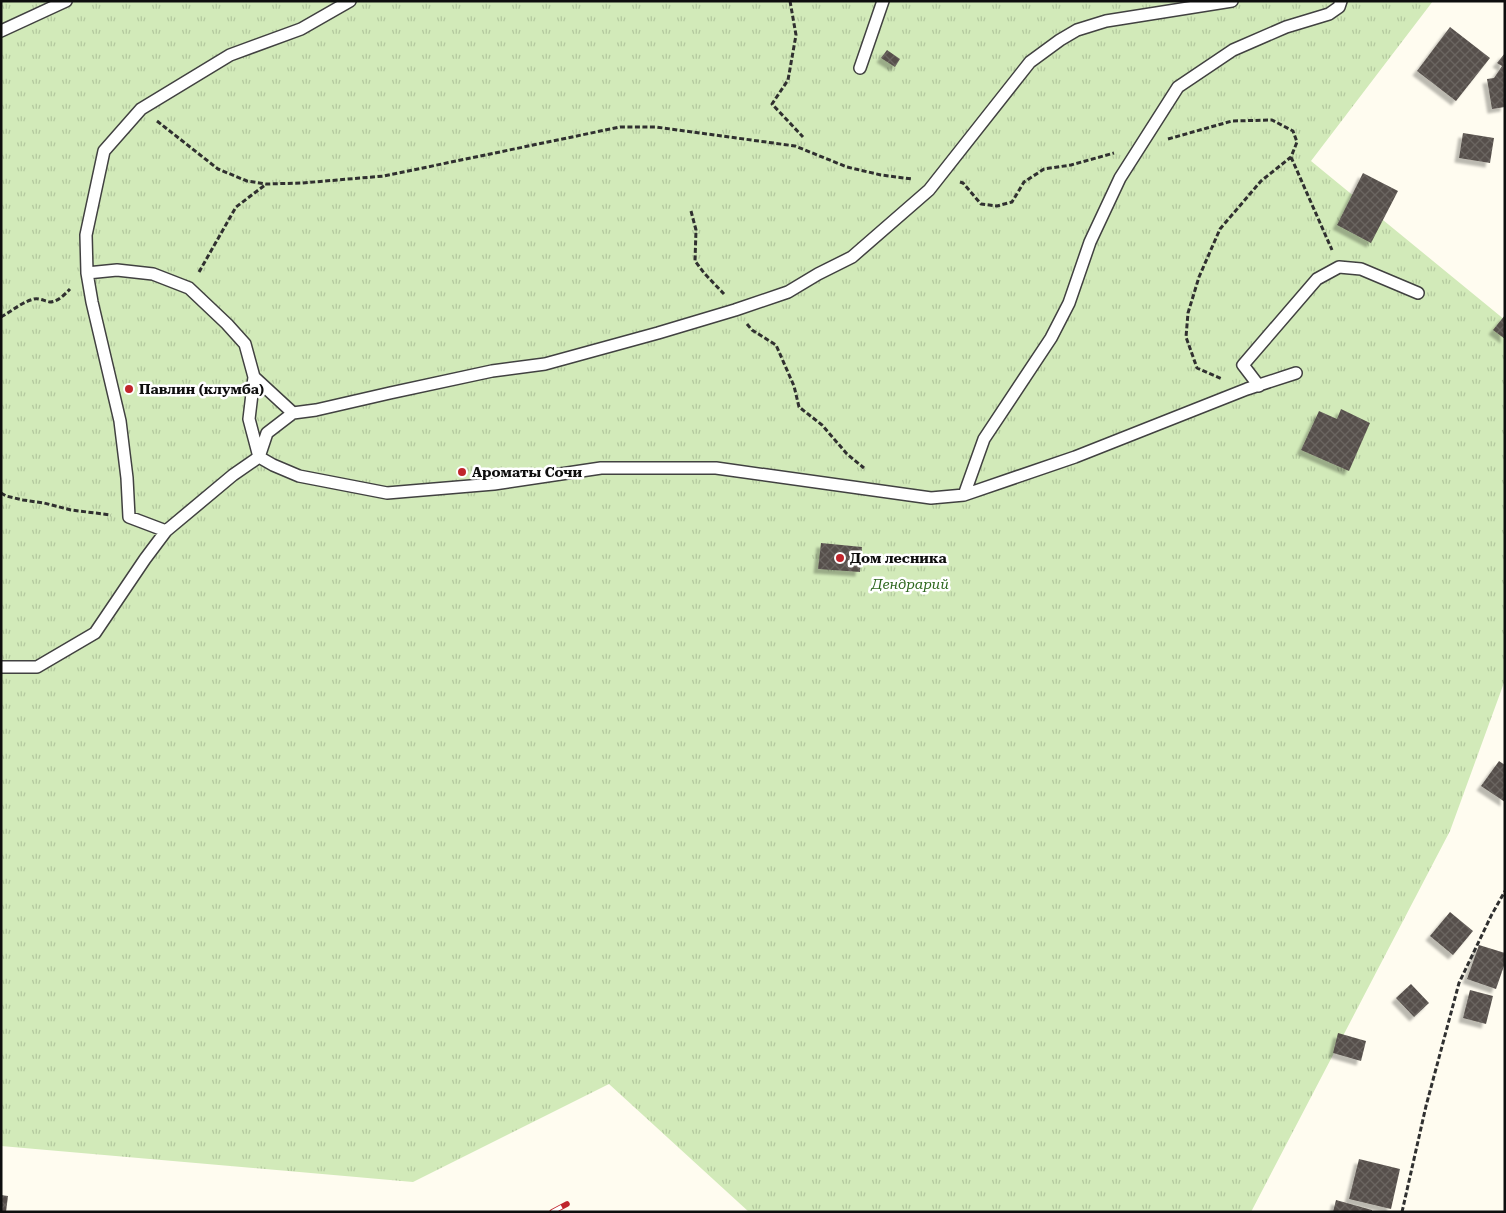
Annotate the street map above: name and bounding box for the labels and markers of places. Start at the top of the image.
place label: Павлин (клумба) [139,381,264,397]
marker: Павлин (клумба) [123,383,135,395]
place label: Ароматы Сочи [472,464,582,480]
marker: Ароматы Сочи [456,466,468,478]
place label: Дом лесника [850,550,947,566]
marker: Дом лесника [834,552,846,564]

